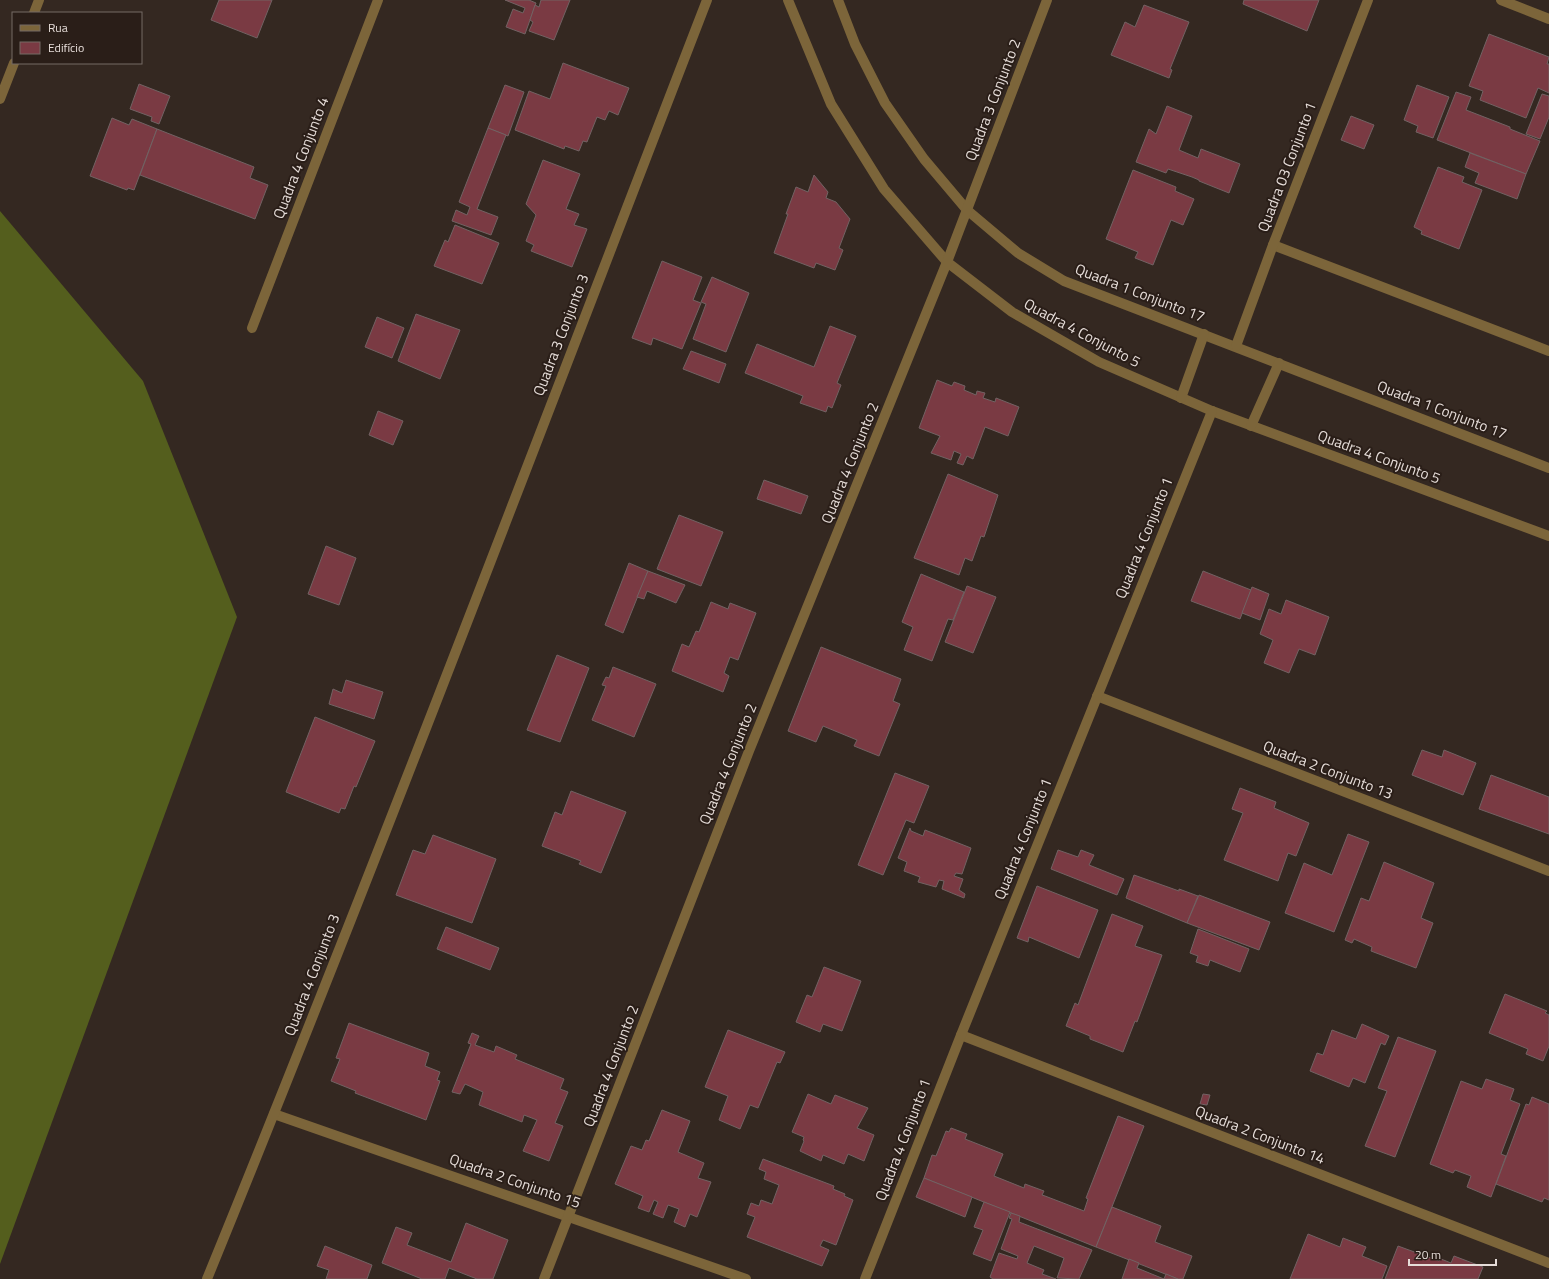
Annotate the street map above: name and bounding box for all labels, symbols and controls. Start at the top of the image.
legend [12,12,142,64]
text: Rua [48,18,68,37]
street label: Quadra 3 Conjunto 2 [959,35,1026,164]
text: Edifício [48,38,84,57]
street label: Quadra 4 Conjunto 4 [267,93,334,222]
street label: Quadra 03 Conjunto 1 [1251,98,1322,235]
street label: Quadra 1 Conjunto 17 [1072,257,1209,328]
street label: Quadra 3 Conjunto 3 [527,270,594,399]
street label: Quadra 4 Conjunto 5 [1020,292,1145,373]
street label: Quadra 1 Conjunto 17 [1374,374,1511,445]
street label: Quadra 4 Conjunto 2 [815,399,884,527]
street label: Quadra 4 Conjunto 5 [1315,424,1444,489]
street label: Quadra 4 Conjunto 1 [1109,474,1178,602]
street label: Quadra 4 Conjunto 2 [693,700,762,828]
street label: Quadra 2 Conjunto 13 [1260,734,1397,805]
street label: Quadra 4 Conjunto 1 [988,775,1057,903]
street label: Quadra 4 Conjunto 3 [278,910,345,1039]
street label: Quadra 4 Conjunto 2 [577,1001,644,1130]
street label: Quadra 4 Conjunto 1 [869,1075,936,1204]
street label: Quadra 2 Conjunto 14 [1192,1099,1329,1170]
street label: Quadra 2 Conjunto 15 [446,1147,584,1214]
scale bar [1409,1241,1496,1267]
text: 20 m [1415,1245,1441,1264]

